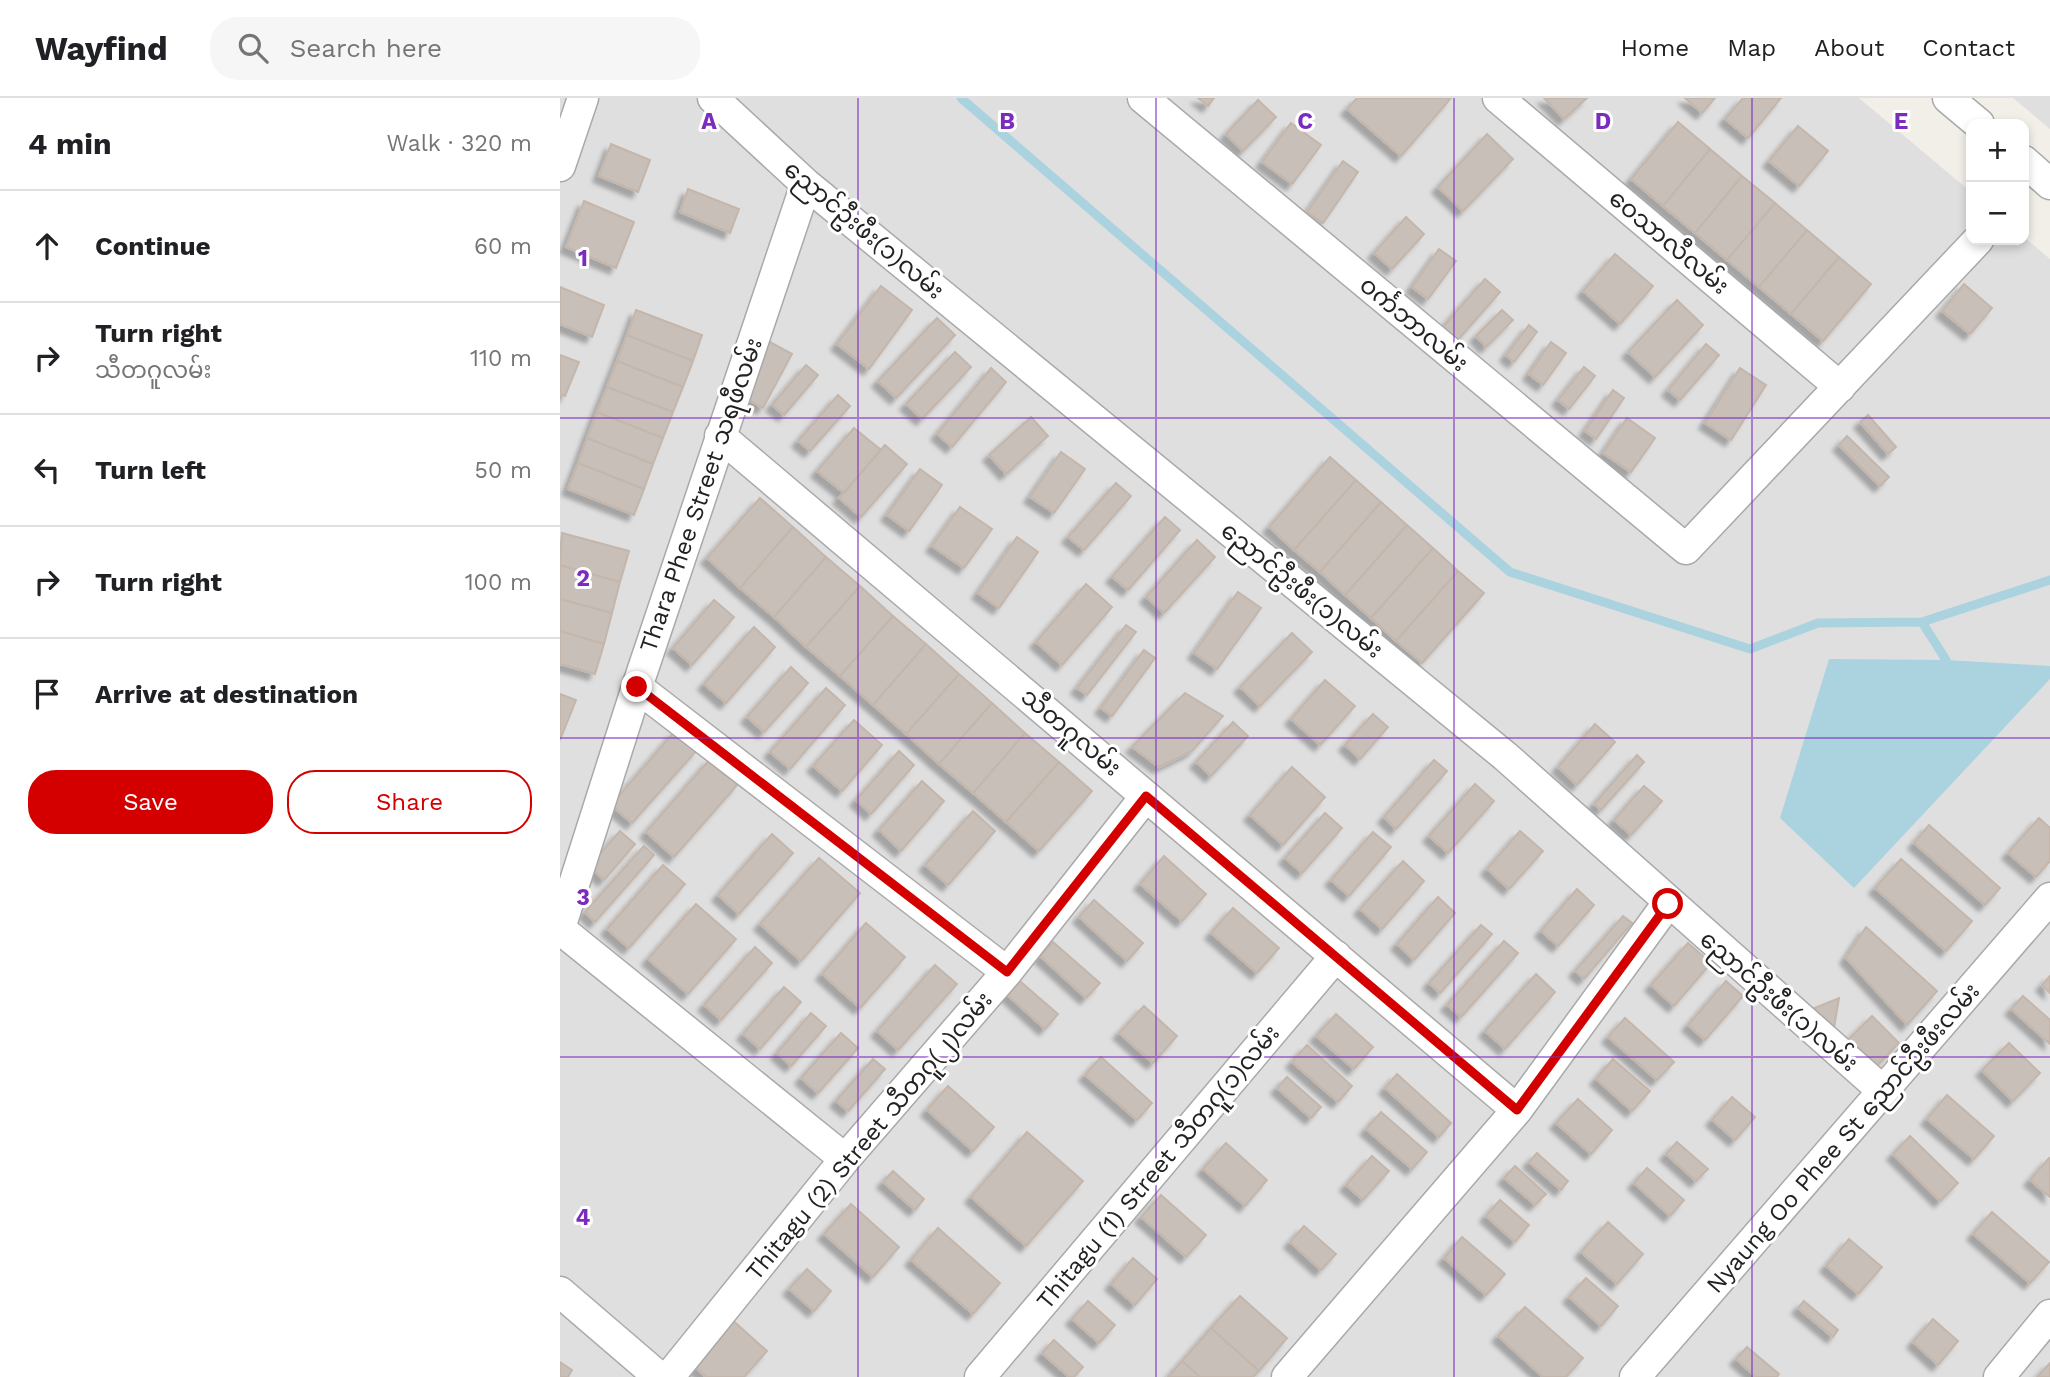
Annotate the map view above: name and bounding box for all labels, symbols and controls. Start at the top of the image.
search box [210,17,700,80]
text: Wayfind [35,29,168,68]
icon: search [234,29,272,67]
text: Search here [290,33,442,63]
text: Home [1621,34,1689,62]
text: Map [1727,34,1776,62]
text: About [1814,34,1884,62]
text: Contact [1922,34,2015,62]
text: A [701,108,717,135]
text: B [999,108,1015,135]
text: C [1297,108,1313,135]
text: D [1595,108,1611,135]
text: E [1894,108,1908,135]
map controls [1966,119,2029,245]
button: + [1966,119,2029,182]
text: 4 min [28,126,112,161]
text: Walk · 320 m [386,130,532,157]
street label: ညောင်ဦးဖီး(၁)လမ်း [775,153,951,309]
street label: ဝေသာလီလမ်း [1603,182,1736,300]
button: − [1966,182,2029,245]
icon: ahead [28,227,66,265]
text: Continue [95,231,211,261]
text: 60 m [474,233,532,260]
text: 1 [578,245,588,272]
street label: ဝင်္ကဘာလမ်း [1354,269,1475,377]
text: Turn right [95,318,222,348]
street label: Thara Phee Street သရဖီလမ်း [632,334,773,657]
icon: right [28,339,66,377]
text: 110 m [470,345,532,372]
text: သီတဂူလမ်း [95,357,212,384]
icon: left [28,451,66,489]
text: Turn left [95,455,206,485]
text: 50 m [475,457,532,484]
street label: ညောင်ဦးဖီး(၁)လမ်း [1212,515,1390,668]
icon: right [28,563,66,601]
text: 2 [576,565,590,592]
text: Turn right [95,567,222,597]
text: 100 m [465,569,532,596]
route end [621,671,652,702]
icon: arrive [28,675,66,713]
text: Arrive at destination [95,679,358,709]
street label: သီတဂူလမ်း [1012,681,1128,786]
button: Save [28,770,273,834]
button: Share [287,770,532,834]
text: 3 [576,884,590,911]
route start [1652,888,1683,919]
street label: ညောင်ဦးဖီး(၁)လမ်း [1691,923,1865,1081]
street label: Nyaung Oo Phee St ညောင်ဦးဖီးလမ်း [1699,976,1989,1302]
street label: Thitagu (2) Street သီတဂူ(၂)လမ်း [739,985,1002,1289]
street label: Thitagu (1) Street သီတဂူ(၁)လမ်း [1029,1018,1289,1318]
text: 4 [576,1204,591,1231]

